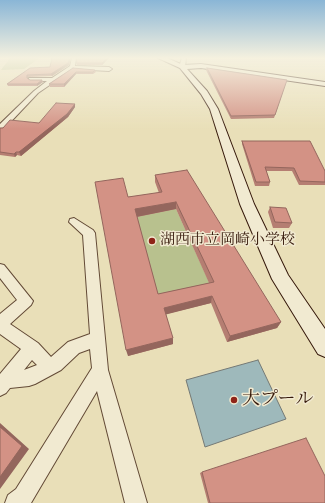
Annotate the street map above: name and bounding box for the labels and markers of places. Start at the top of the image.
place label: 湖西市立岡崎小学校 [160,232,295,250]
marker: 湖西市立岡崎小学校 [147,236,157,246]
place label: 大プール [242,389,313,411]
marker: 大プール [229,395,239,405]

